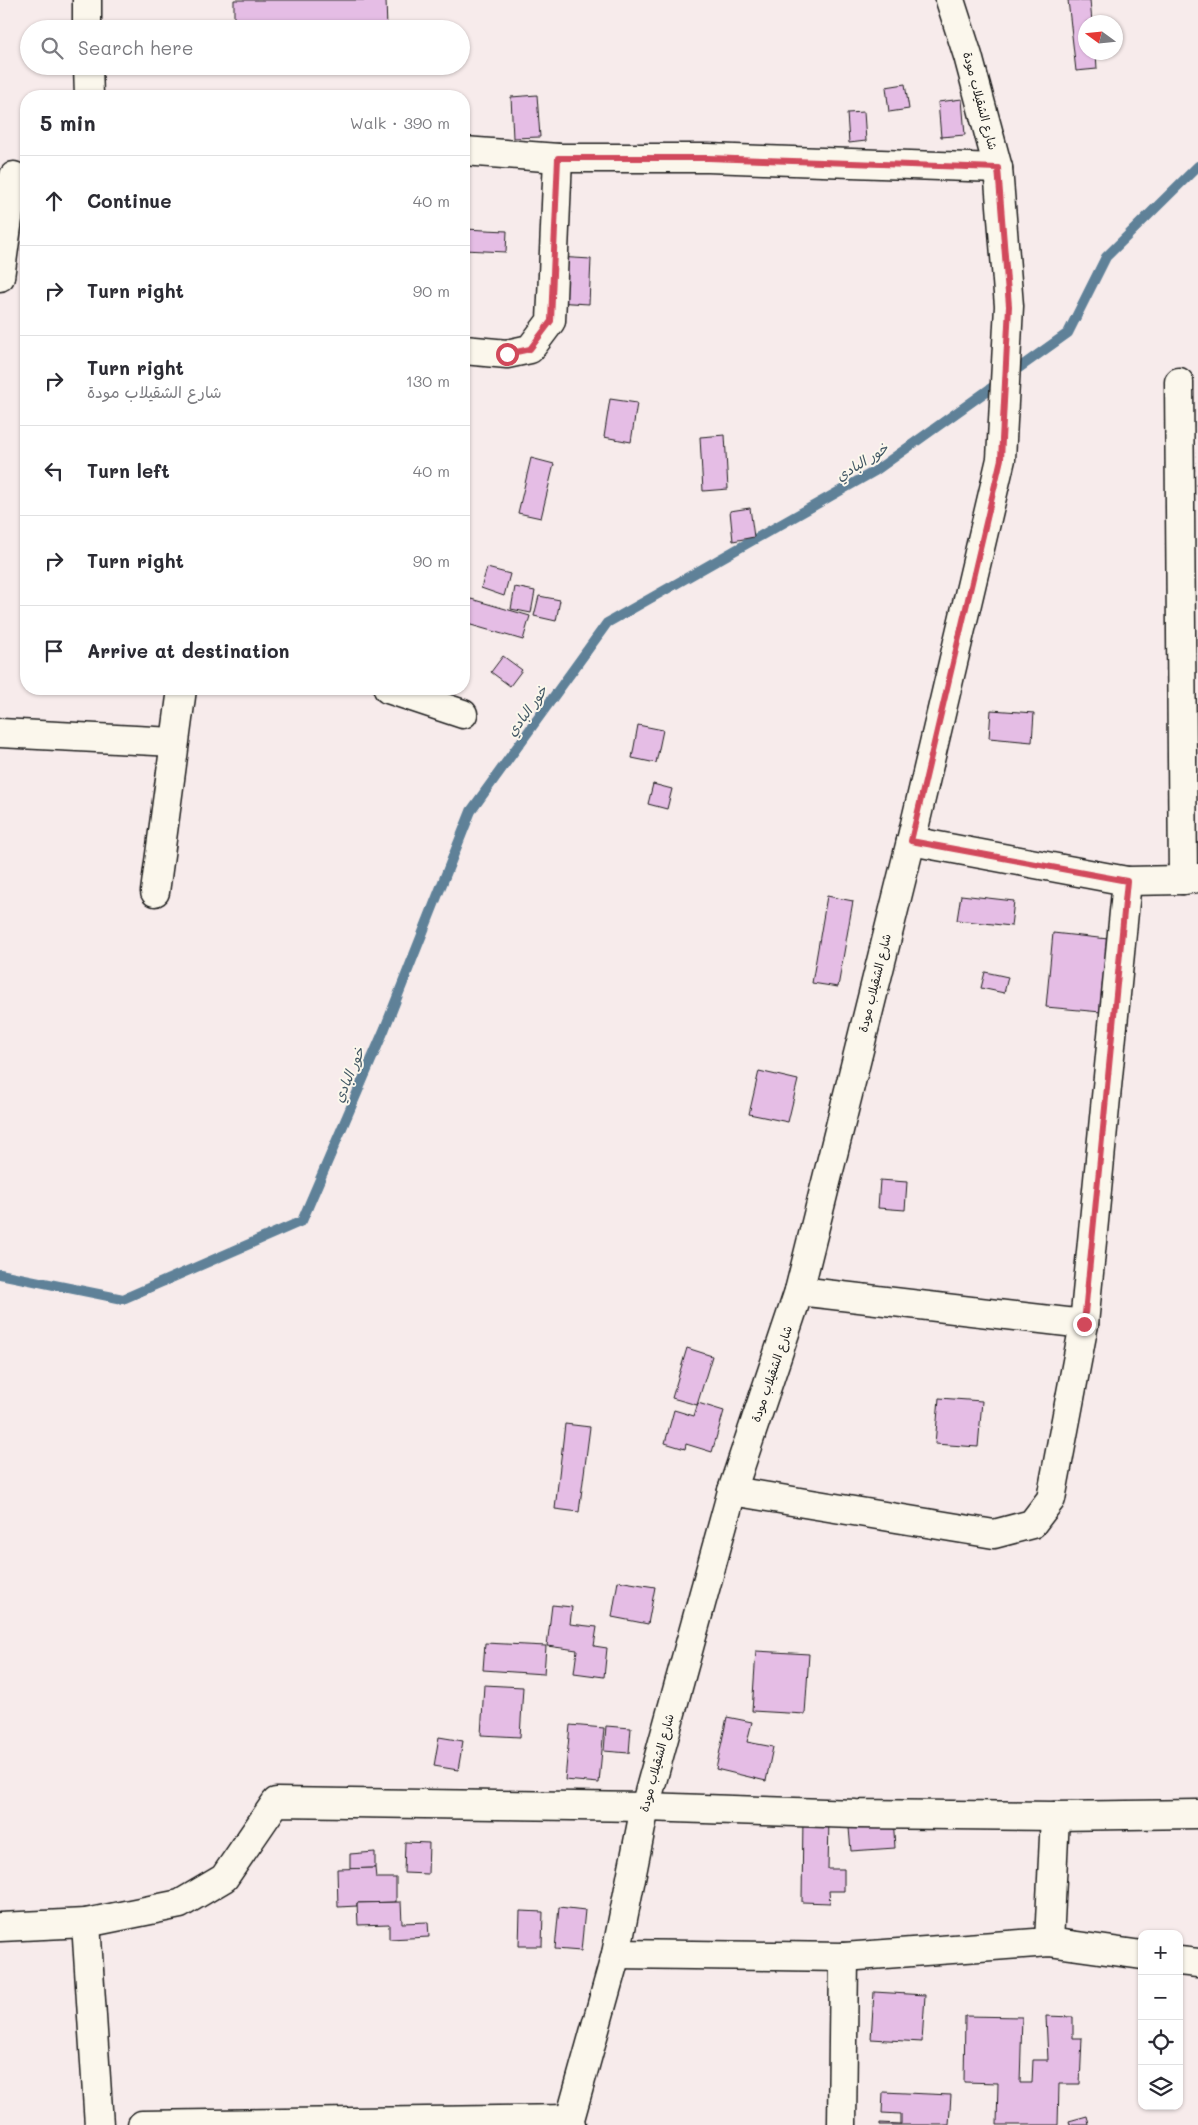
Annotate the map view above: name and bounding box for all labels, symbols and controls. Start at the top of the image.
north arrow [1078,15,1123,60]
search box [20,20,470,75]
icon: search [38,34,66,62]
text: Search here [78,35,194,60]
street label: شارع الشقيلاب مودة [958,50,1002,152]
text: 5 min [40,109,96,136]
text: Walk · 390 m [350,112,450,133]
icon: ahead [40,187,68,215]
text: Continue [87,188,172,213]
text: 40 m [413,190,450,211]
icon: right [40,277,68,305]
text: Turn right [87,278,184,303]
text: 90 m [413,280,450,301]
route start [496,343,519,366]
text: Turn right [87,355,184,380]
icon: right [40,367,68,395]
text: 130 m [406,370,450,391]
text: شارع الشقيلاب مودة [87,381,222,402]
water label: خور البادي [832,438,893,487]
icon: left [40,457,68,485]
text: Turn left [87,458,170,483]
text: 40 m [413,460,450,481]
icon: right [40,547,68,575]
text: Turn right [87,548,184,573]
text: 90 m [413,550,450,571]
icon: arrive [40,637,68,665]
text: Arrive at destination [87,638,290,663]
water label: خور البادي [502,681,553,741]
street label: شارع الشقيلاب مودة [854,932,896,1034]
water label: خور البادي [328,1044,371,1106]
route end [1073,1313,1096,1336]
street label: شارع الشقيلاب مودة [747,1323,797,1425]
street label: شارع الشقيلاب مودة [635,1712,679,1814]
map controls [1138,1930,1183,2110]
button: + [1138,1930,1183,1975]
button: − [1138,1975,1183,2020]
button: locate [1138,2020,1183,2065]
button: layers [1138,2065,1183,2110]

